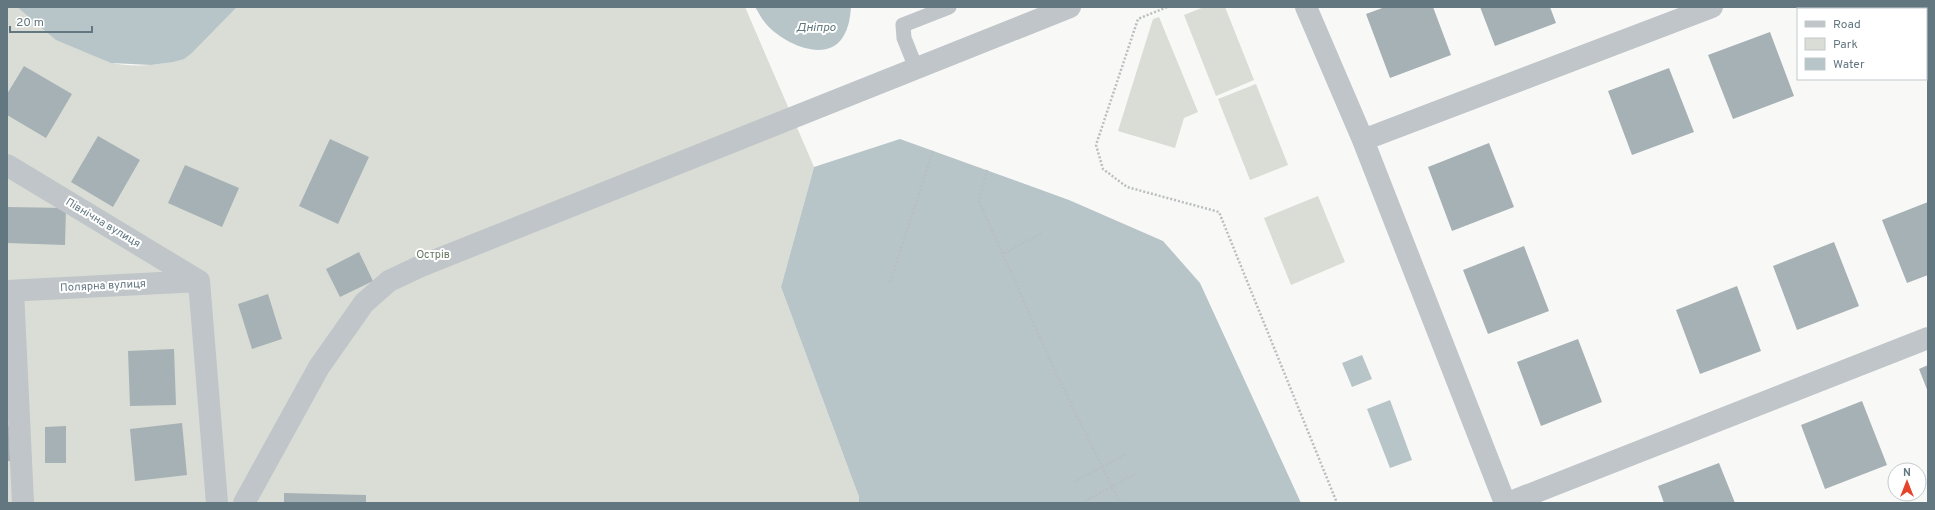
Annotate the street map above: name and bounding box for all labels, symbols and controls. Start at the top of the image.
scale bar [10,8,92,34]
legend [1797,8,1927,80]
text: 20 m [16,15,44,31]
text: Road [1833,17,1861,33]
water label: Дніпро [796,20,836,36]
text: Park [1833,37,1858,53]
text: Water [1833,57,1865,73]
street label: Північна вулиця [63,195,143,251]
park label: Острів [416,248,450,262]
street label: Полярна вулиця [60,277,146,295]
north arrow [1887,462,1927,502]
text: N [1903,466,1911,480]

